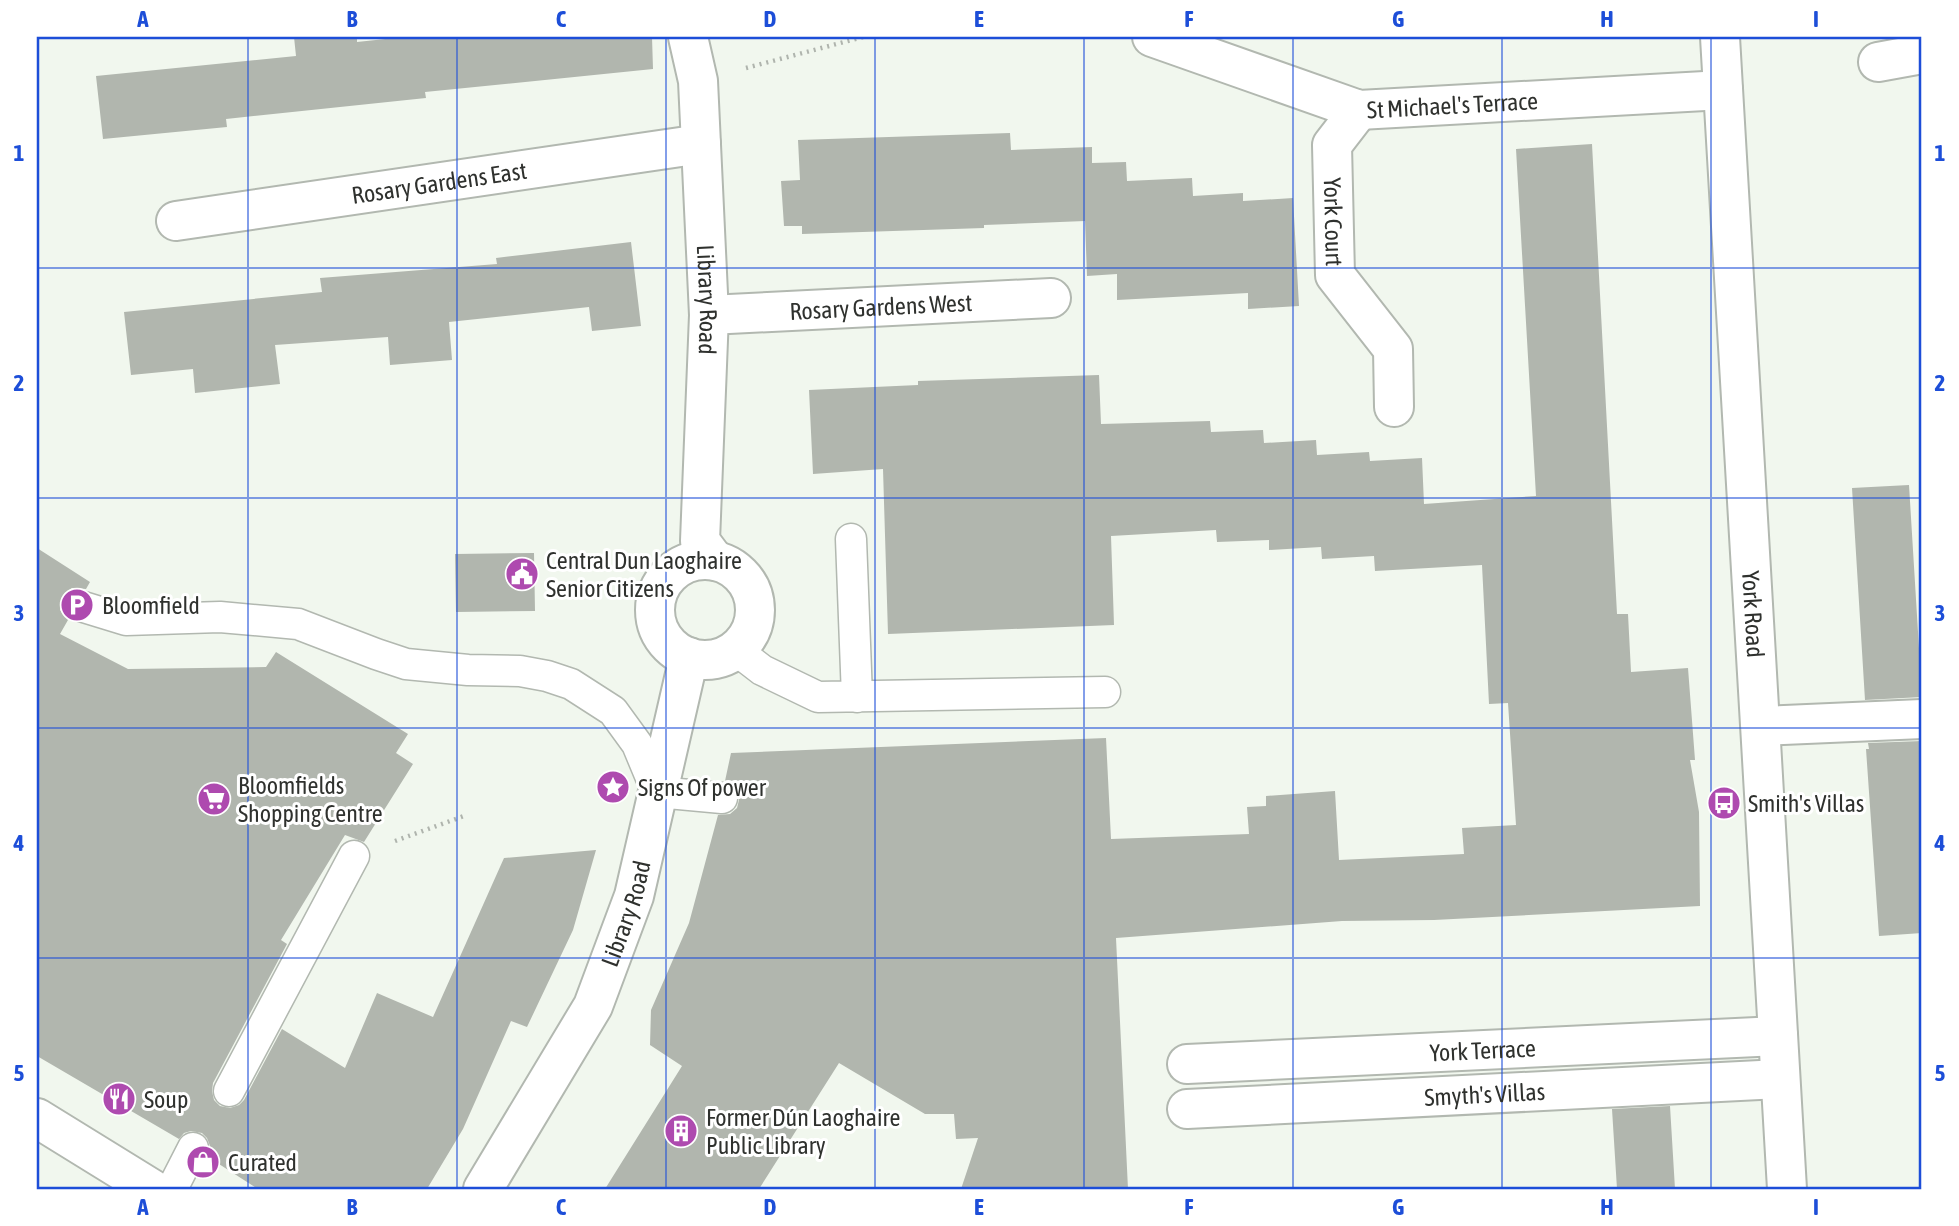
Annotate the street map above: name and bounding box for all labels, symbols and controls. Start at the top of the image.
text: A [136,6,149,32]
text: B [347,6,358,32]
text: C [556,6,567,32]
text: D [764,6,777,32]
text: E [974,6,984,32]
text: F [1184,6,1194,32]
text: G [1392,6,1404,32]
text: H [1600,6,1614,32]
text: I [1813,6,1819,32]
street label: St Michael's Terrace [1366,87,1539,123]
text: 1 [14,140,25,166]
text: 1 [1935,140,1946,166]
street label: Rosary Gardens East [350,156,529,209]
street label: York Court [1319,177,1348,267]
street label: Library Road [692,244,723,355]
street label: Rosary Gardens West [789,288,973,324]
text: 2 [14,370,24,396]
text: 2 [1935,370,1945,396]
place label: Central Dun Laoghaire Senior Citizens [546,547,742,602]
public building icon: Central Dun Laoghaire Senior Citizens [503,555,541,593]
street label: York Road [1738,570,1770,658]
parking icon: Bloomfield [58,586,96,624]
place label: Bloomfield [102,592,200,619]
text: 3 [14,600,24,626]
text: 3 [1935,600,1945,626]
place icon: Signs Of power [594,768,632,806]
place label: Bloomfields Shopping Centre [238,772,383,827]
place label: Signs Of power [638,774,767,801]
supermarket icon: Bloomfields Shopping Centre [195,780,233,818]
bus stop icon: Smith's Villas [1705,784,1743,822]
place label: Smith's Villas [1748,790,1864,817]
text: 4 [13,830,25,856]
text: 4 [1934,830,1946,856]
street label: Library Road [596,858,655,970]
street label: York Terrace [1429,1034,1536,1066]
text: 5 [14,1060,25,1086]
text: 5 [1935,1060,1946,1086]
street label: Smyth's Villas [1424,1077,1546,1110]
restaurant icon: Soup [100,1080,138,1118]
place label: Soup [144,1086,188,1113]
place label: Former Dún Laoghaire Public Library [706,1104,900,1159]
building icon: Former Dún Laoghaire Public Library [662,1112,700,1150]
shop icon: Curated [184,1143,222,1181]
place label: Curated [228,1149,297,1176]
text: A [136,1194,149,1220]
text: B [347,1194,358,1220]
text: C [556,1194,567,1220]
text: D [764,1194,777,1220]
text: E [974,1194,984,1220]
text: F [1184,1194,1194,1220]
text: G [1392,1194,1404,1220]
text: H [1600,1194,1614,1220]
text: I [1813,1194,1819,1220]

